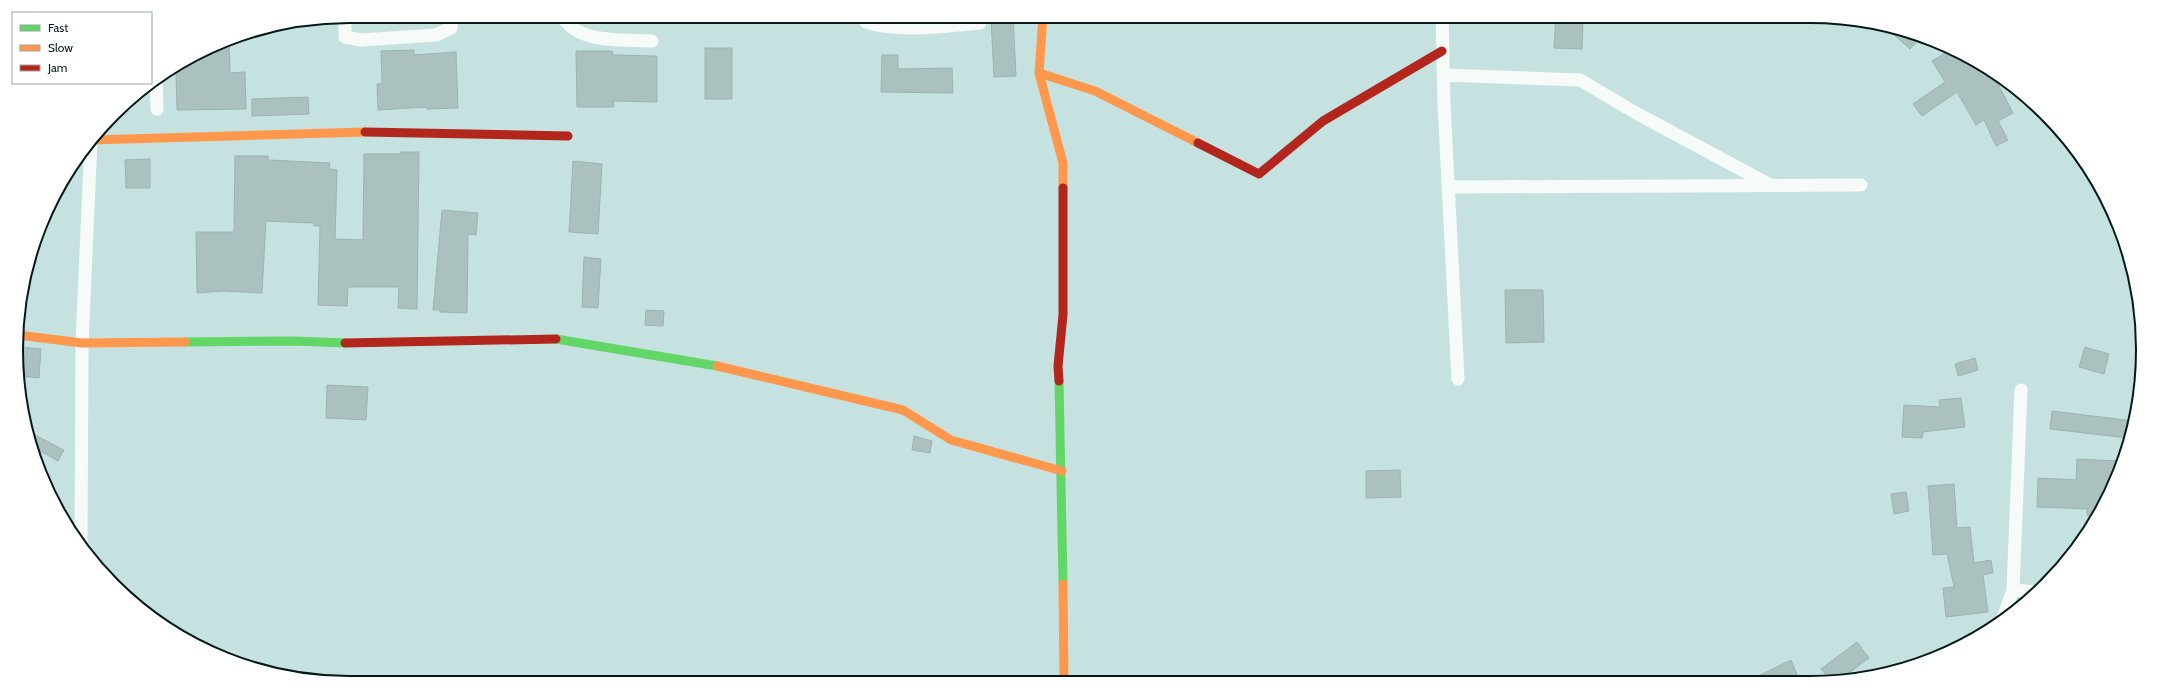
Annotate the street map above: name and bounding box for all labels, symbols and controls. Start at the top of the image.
legend [12,12,152,84]
text: Fast [48,20,68,35]
text: Slow [48,40,73,55]
text: Jam [47,60,67,75]

